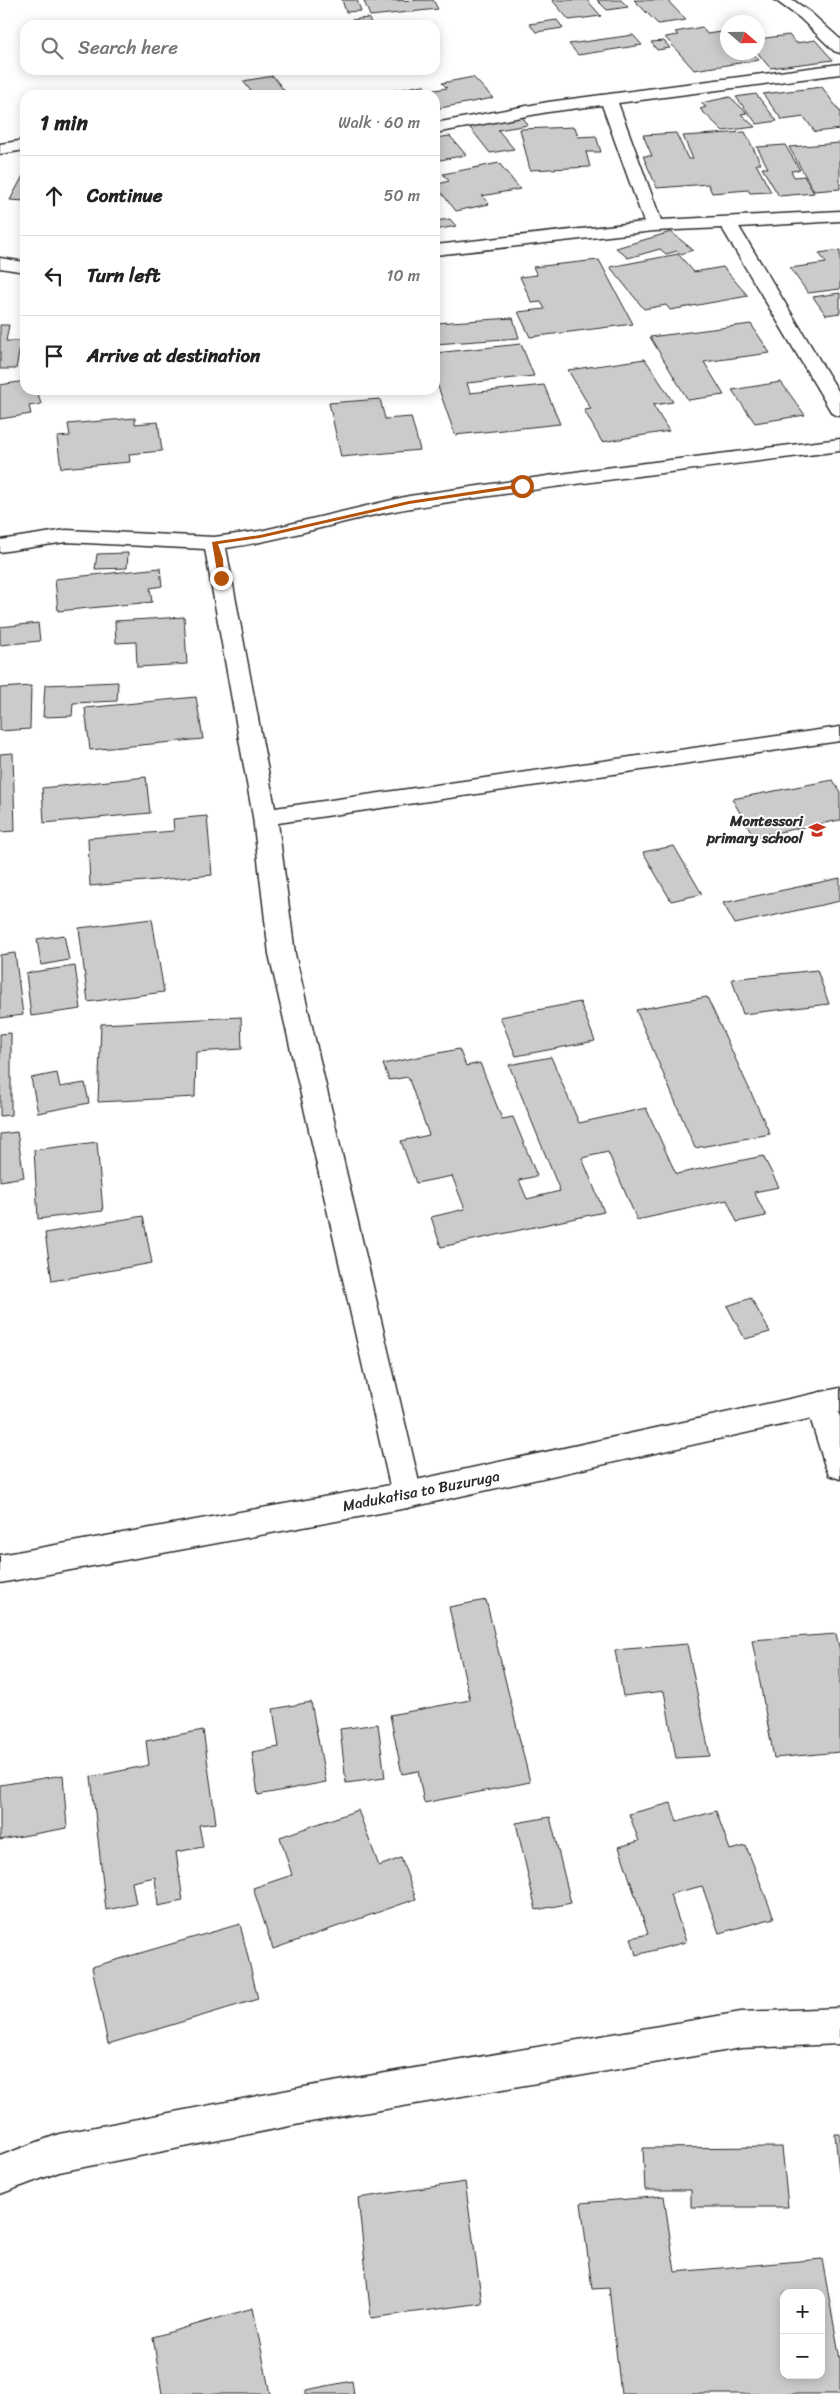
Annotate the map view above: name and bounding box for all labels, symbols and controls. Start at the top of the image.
north arrow [720,15,765,60]
search box [20,20,440,75]
text: Search here [78,31,178,64]
icon: search [38,34,66,62]
text: 1 min [40,104,88,142]
text: Walk · 60 m [338,108,420,137]
text: Continue [87,179,163,212]
text: 50 m [384,181,420,210]
icon: ahead [40,182,68,210]
text: Turn left [87,259,160,292]
text: 10 m [387,261,420,290]
icon: left [40,262,68,290]
text: Arrive at destination [87,339,260,372]
icon: arrive [40,342,68,370]
route start [511,475,534,498]
route end [210,567,233,590]
place label: Montessori primary school [706,808,804,851]
school or university icon: Montessori primary school [807,820,827,840]
street label: Madukatisa to Buzuruga [340,1463,502,1519]
map controls [780,2289,825,2379]
button: + [780,2289,825,2334]
button: − [780,2334,825,2379]

